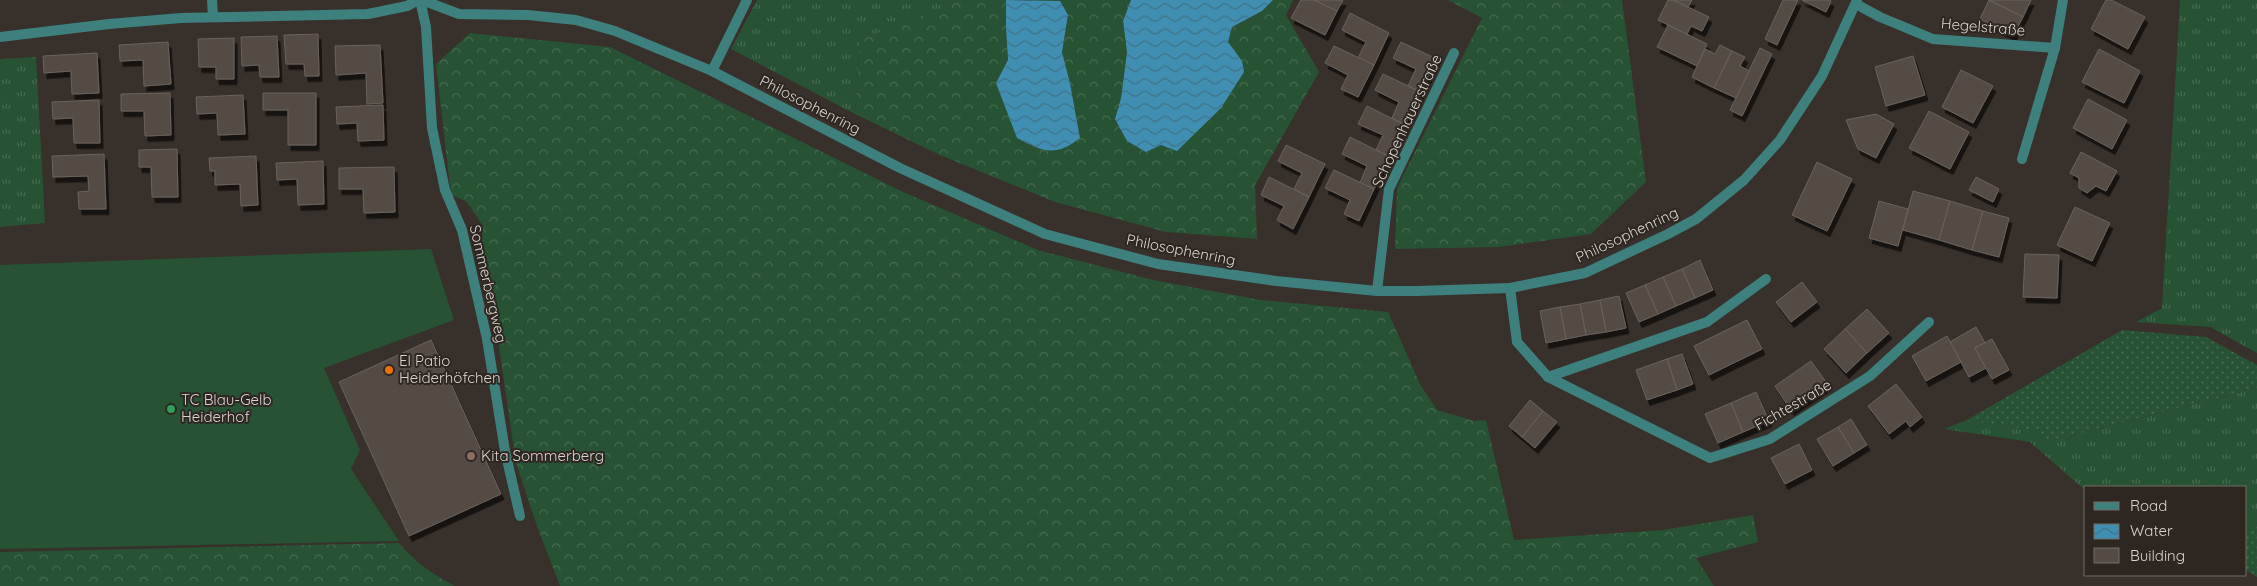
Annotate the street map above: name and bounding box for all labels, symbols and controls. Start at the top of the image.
street label: Hegelstraße [1940,13,2026,40]
street label: Schopenhauerstraße [1367,51,1446,190]
street label: Philosophenring [757,71,864,138]
street label: Philosophenring [1573,203,1681,267]
street label: Sommerbergweg [466,223,511,345]
street label: Philosophenring [1125,230,1237,269]
place label: El Patio Heiderhöfchen [399,351,501,387]
marker: El Patio Heiderhöfchen [383,364,395,376]
street label: Fichtestraße [1751,375,1835,434]
place label: TC Blau-Gelb Heiderhof [181,390,272,426]
marker: TC Blau-Gelb Heiderhof [165,403,177,415]
place label: Kita Sommerberg [481,446,604,465]
marker: Kita Sommerberg [465,450,477,462]
legend [2084,486,2247,576]
text: Road [2130,496,2167,515]
text: Water [2130,521,2173,540]
text: Building [2130,546,2185,565]

